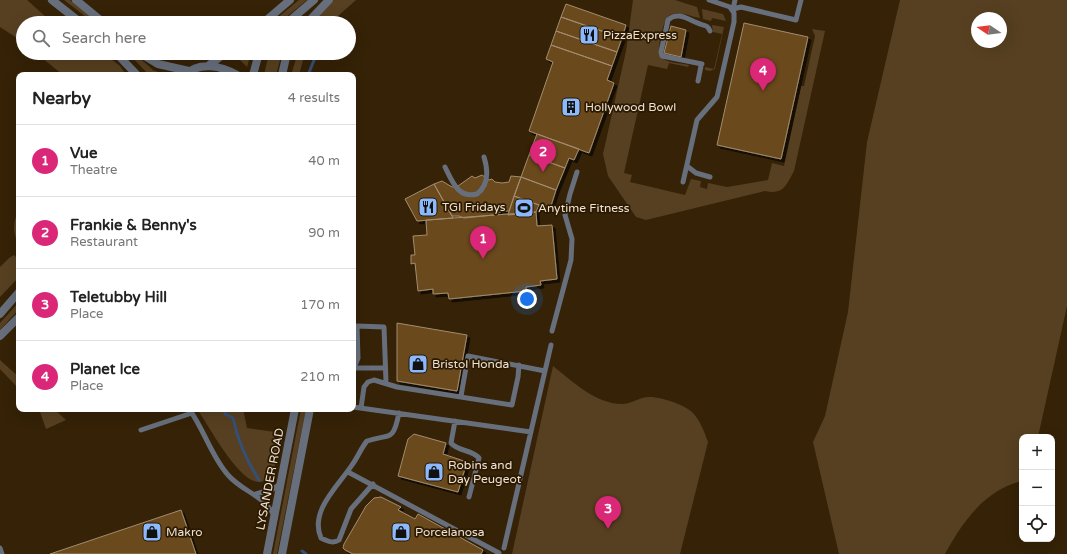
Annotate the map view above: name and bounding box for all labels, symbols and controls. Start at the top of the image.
north arrow [971,12,1007,48]
search box [16,16,356,60]
restaurant icon: PizzaExpress [578,24,600,46]
icon: search [30,27,52,49]
place label: PizzaExpress [603,28,677,42]
text: Search here [62,29,146,47]
pin: 4 [750,58,776,91]
text: Nearby [32,88,91,109]
text: 4 results [288,90,340,106]
building icon: Hollywood Bowl [560,96,582,118]
place label: Hollywood Bowl [585,100,676,114]
pin: 2 [530,139,556,172]
text: Vue [70,144,97,162]
text: 1 [41,153,49,169]
text: 40 m [308,153,340,169]
text: Theatre [70,162,117,178]
restaurant icon: TGI Fridays [417,196,439,218]
sports icon: Anytime Fitness [513,197,535,219]
place label: TGI Fridays [442,200,506,214]
place label: Anytime Fitness [538,201,630,215]
text: Frankie & Benny's [70,216,197,234]
text: 2 [41,225,49,241]
text: 90 m [308,225,340,241]
pin: 1 [470,226,496,259]
text: Restaurant [70,234,138,250]
text: Teletubby Hill [70,288,167,306]
your location [517,289,537,309]
text: 3 [41,297,49,313]
text: 170 m [300,297,340,313]
text: Place [70,306,103,322]
shop icon: Bristol Honda [407,353,429,375]
place label: Bristol Honda [432,357,509,371]
text: Planet Ice [70,360,140,378]
text: 4 [41,369,49,385]
text: 210 m [300,369,340,385]
text: Place [70,378,103,394]
street label: LYSANDER ROAD [253,427,287,531]
map controls [1019,434,1055,542]
button: + [1019,434,1055,470]
place label: Robins and Day Peugeot [448,458,522,486]
shop icon: Robins and Day Peugeot [423,461,445,483]
button: − [1019,470,1055,506]
pin: 3 [595,496,621,529]
button: locate [1019,506,1055,542]
shop icon: Makro [141,521,163,543]
shop icon: Porcelanosa [390,521,412,543]
place label: Makro [166,525,203,539]
place label: Porcelanosa [415,525,485,539]

